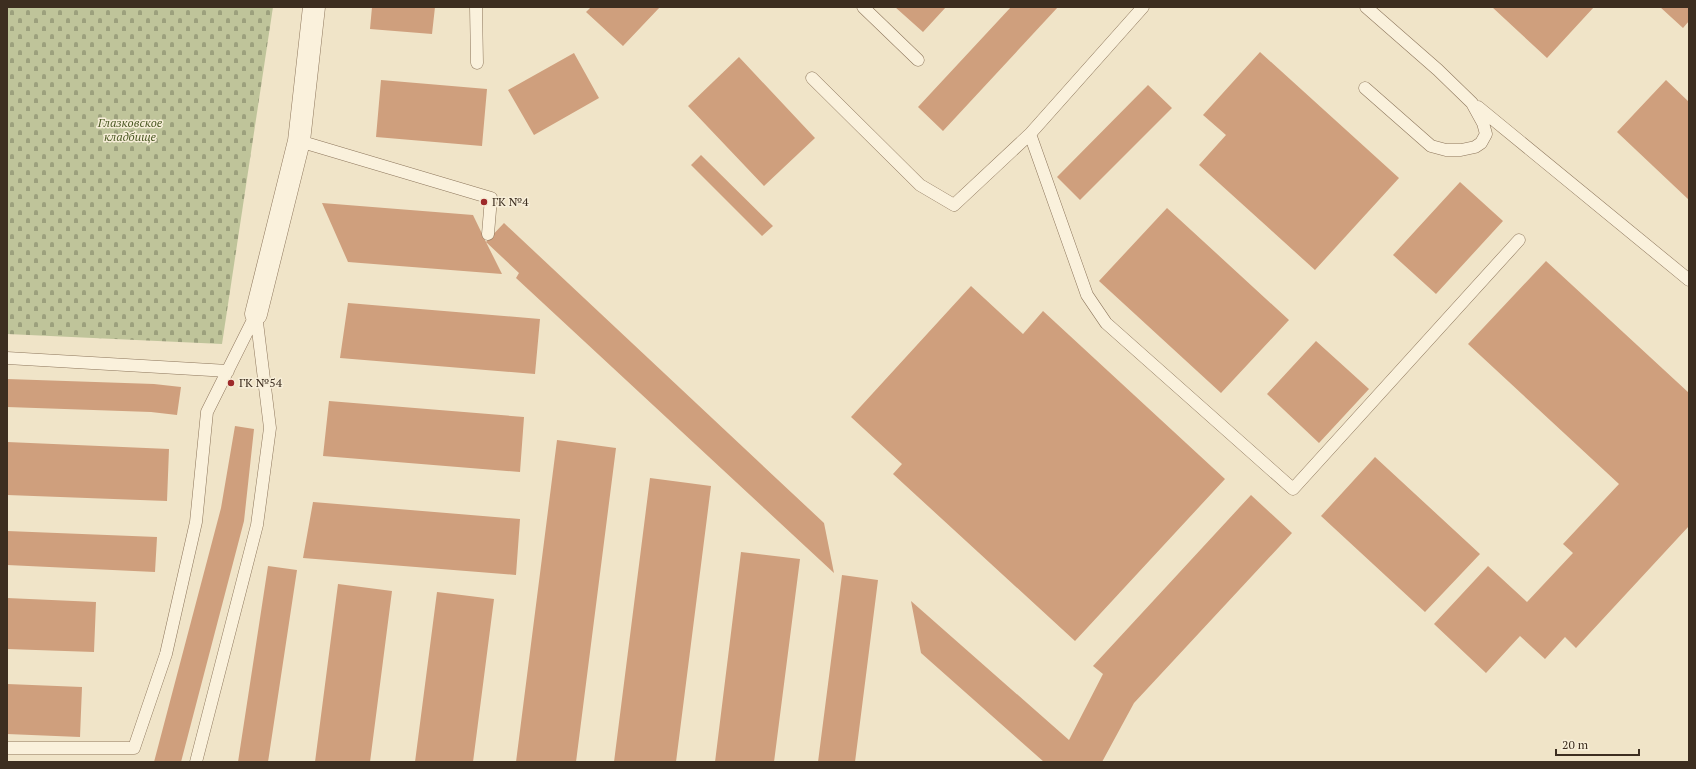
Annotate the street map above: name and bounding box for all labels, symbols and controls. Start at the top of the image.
park label: Глазковское кладбище [97,115,163,144]
place label: ГК №4 [492,194,529,209]
marker: ГК №4 [479,197,489,207]
place label: ГК №54 [239,375,283,390]
marker: ГК №54 [226,378,236,388]
scale bar [1556,731,1639,757]
text: 20 m [1562,737,1589,752]

